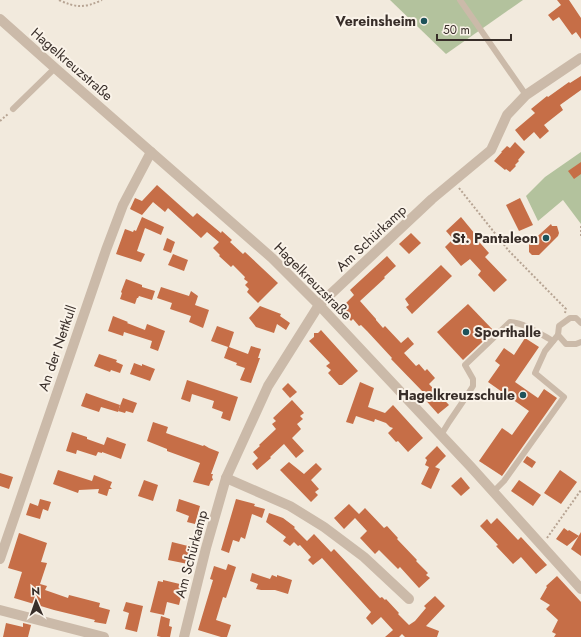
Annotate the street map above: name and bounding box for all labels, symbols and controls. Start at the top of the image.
place label: Vereinsheim [335,11,416,31]
marker: Vereinsheim [419,16,429,26]
scale bar [437,16,511,42]
text: 50 m [443,21,470,39]
street label: Hagelkreuzstraße [27,23,117,105]
street label: Am Schürkamp [331,200,411,276]
place label: St. Pantaleon [452,228,538,248]
marker: St. Pantaleon [541,233,551,243]
street label: Hagelkreuzstraße [270,238,356,324]
street label: An der Nettkull [33,302,81,394]
place label: Sporthalle [474,322,541,342]
marker: Sporthalle [461,327,471,337]
place label: Hagelkreuzschule [398,385,515,405]
marker: Hagelkreuzschule [518,390,528,400]
street label: Am Schürkamp [170,508,212,600]
north arrow [16,581,56,621]
text: N [31,583,40,599]

